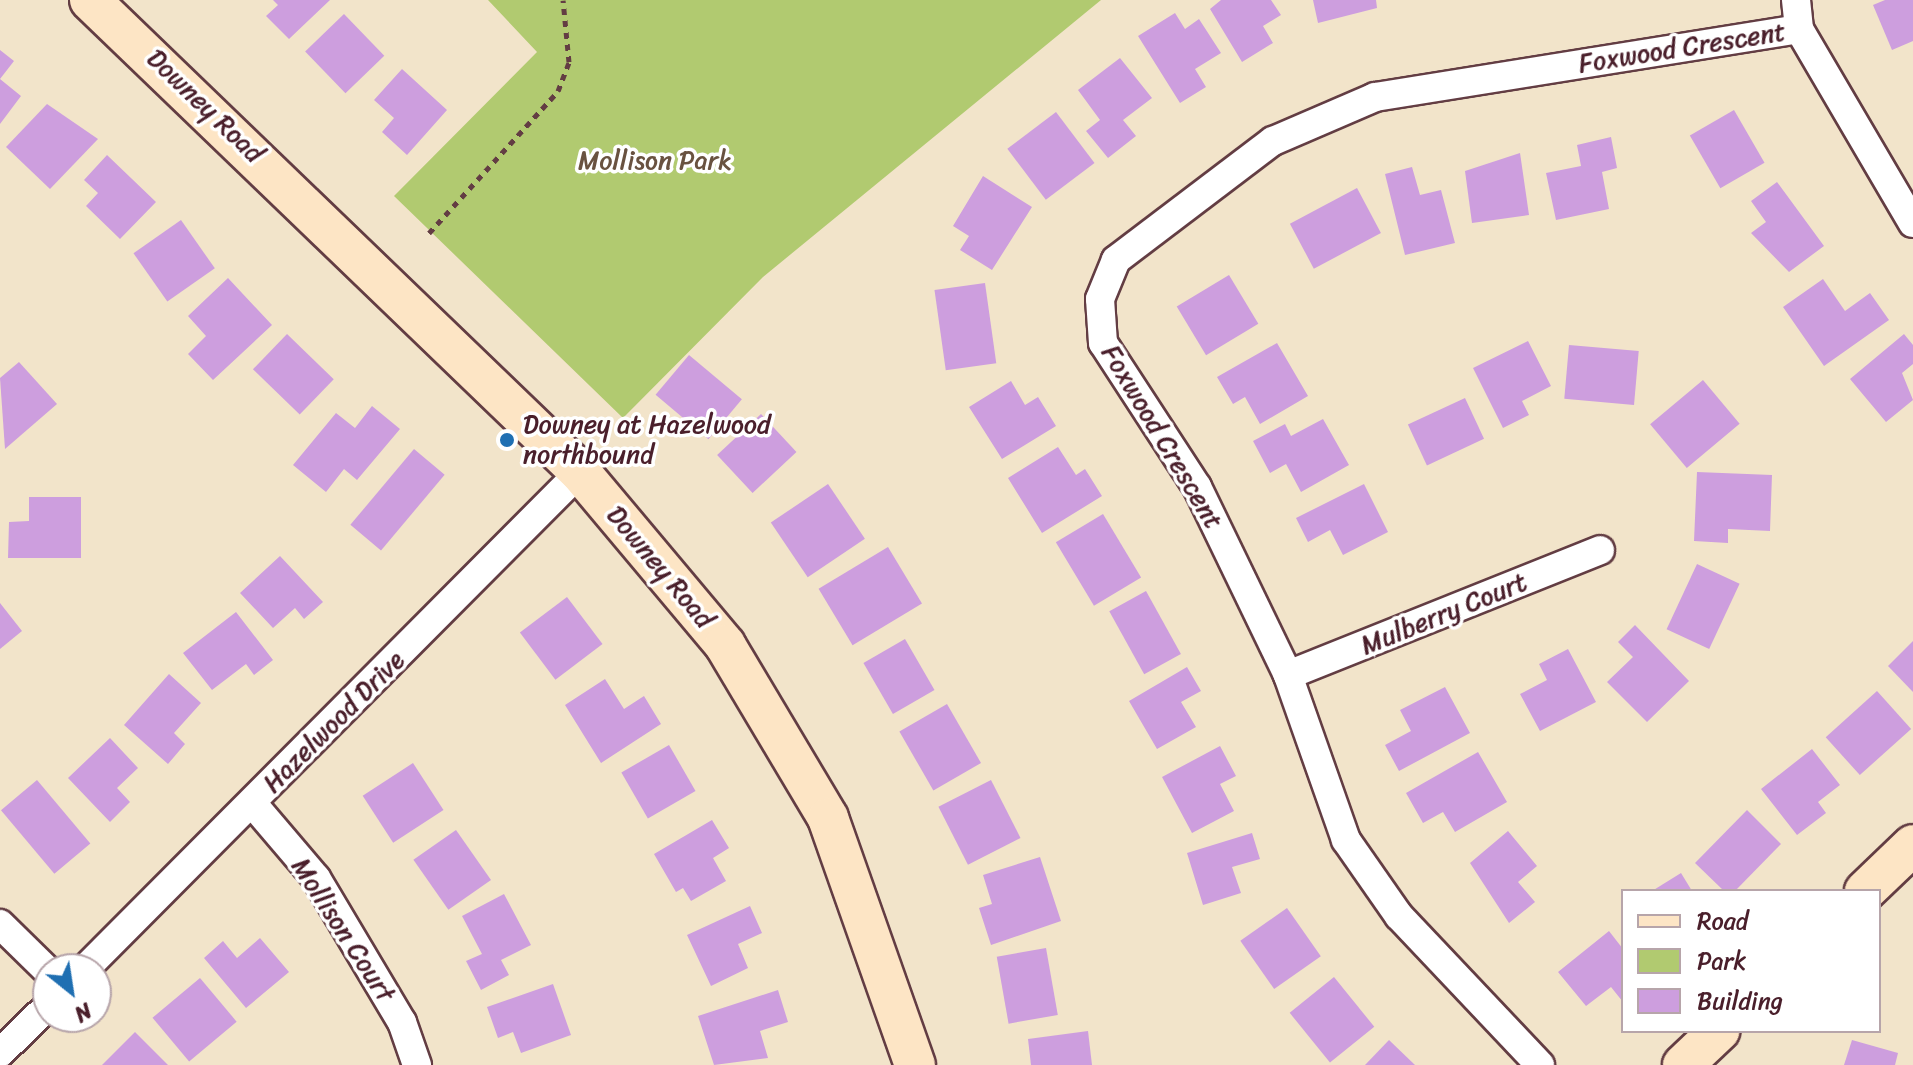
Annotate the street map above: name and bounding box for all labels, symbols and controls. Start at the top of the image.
street label: Foxwood Crescent [1576,16,1788,80]
street label: Downey Road [140,43,270,169]
park label: Mollison Park [578,145,732,177]
street label: Foxwood Crescent [1095,339,1229,535]
place label: Downey at Hazelwood northbound [523,409,771,470]
marker: Downey at Hazelwood northbound [498,431,516,449]
street label: Downey Road [600,500,720,634]
street label: Mulberry Court [1356,566,1532,662]
street label: Hazelwood Drive [257,645,411,799]
street label: Mollison Court [285,852,401,1008]
legend [1621,889,1881,1033]
text: Road [1697,900,1748,942]
text: Park [1697,940,1746,982]
north arrow [32,953,112,1033]
text: Building [1697,980,1783,1022]
text: N [67,992,100,1033]

